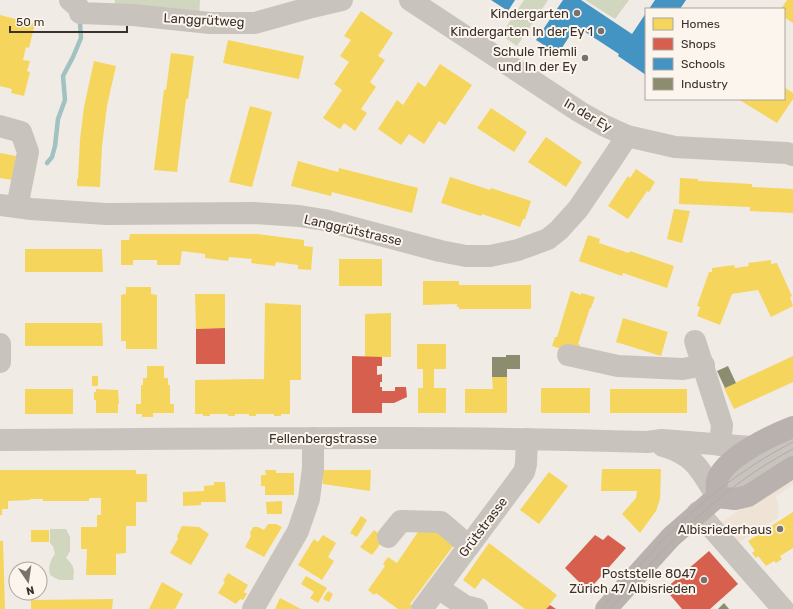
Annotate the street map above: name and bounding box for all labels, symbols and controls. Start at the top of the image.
place label: Kindergarten [490,6,569,22]
scale bar [10,8,127,34]
marker: Kindergarten [572,8,582,18]
legend [645,8,785,100]
street label: Langgrütweg [163,10,245,31]
text: 50 m [16,15,44,29]
text: Homes [681,17,720,31]
place label: Kindergarten In der Ey 1 [450,24,593,40]
marker: Kindergarten In der Ey 1 [596,26,606,36]
text: Shops [681,37,716,51]
place label: Schule Triemli und In der Ey [493,44,577,74]
marker: Schule Triemli und In der Ey [580,53,590,63]
text: Schools [681,57,725,71]
text: Industry [681,77,728,91]
street label: In der Ey [562,95,614,135]
street label: Langgrütstrasse [302,211,403,250]
street label: Fellenbergstrasse [269,431,377,447]
street label: Grütstrasse [456,494,510,560]
place label: Albisriederhaus [678,522,772,537]
marker: Albisriederhaus [775,524,785,534]
north arrow [8,561,48,601]
place label: Poststelle 8047 Zürich 47 Albisrieden [569,566,696,596]
marker: Poststelle 8047 Zürich 47 Albisrieden [699,575,709,585]
text: N [25,583,35,597]

